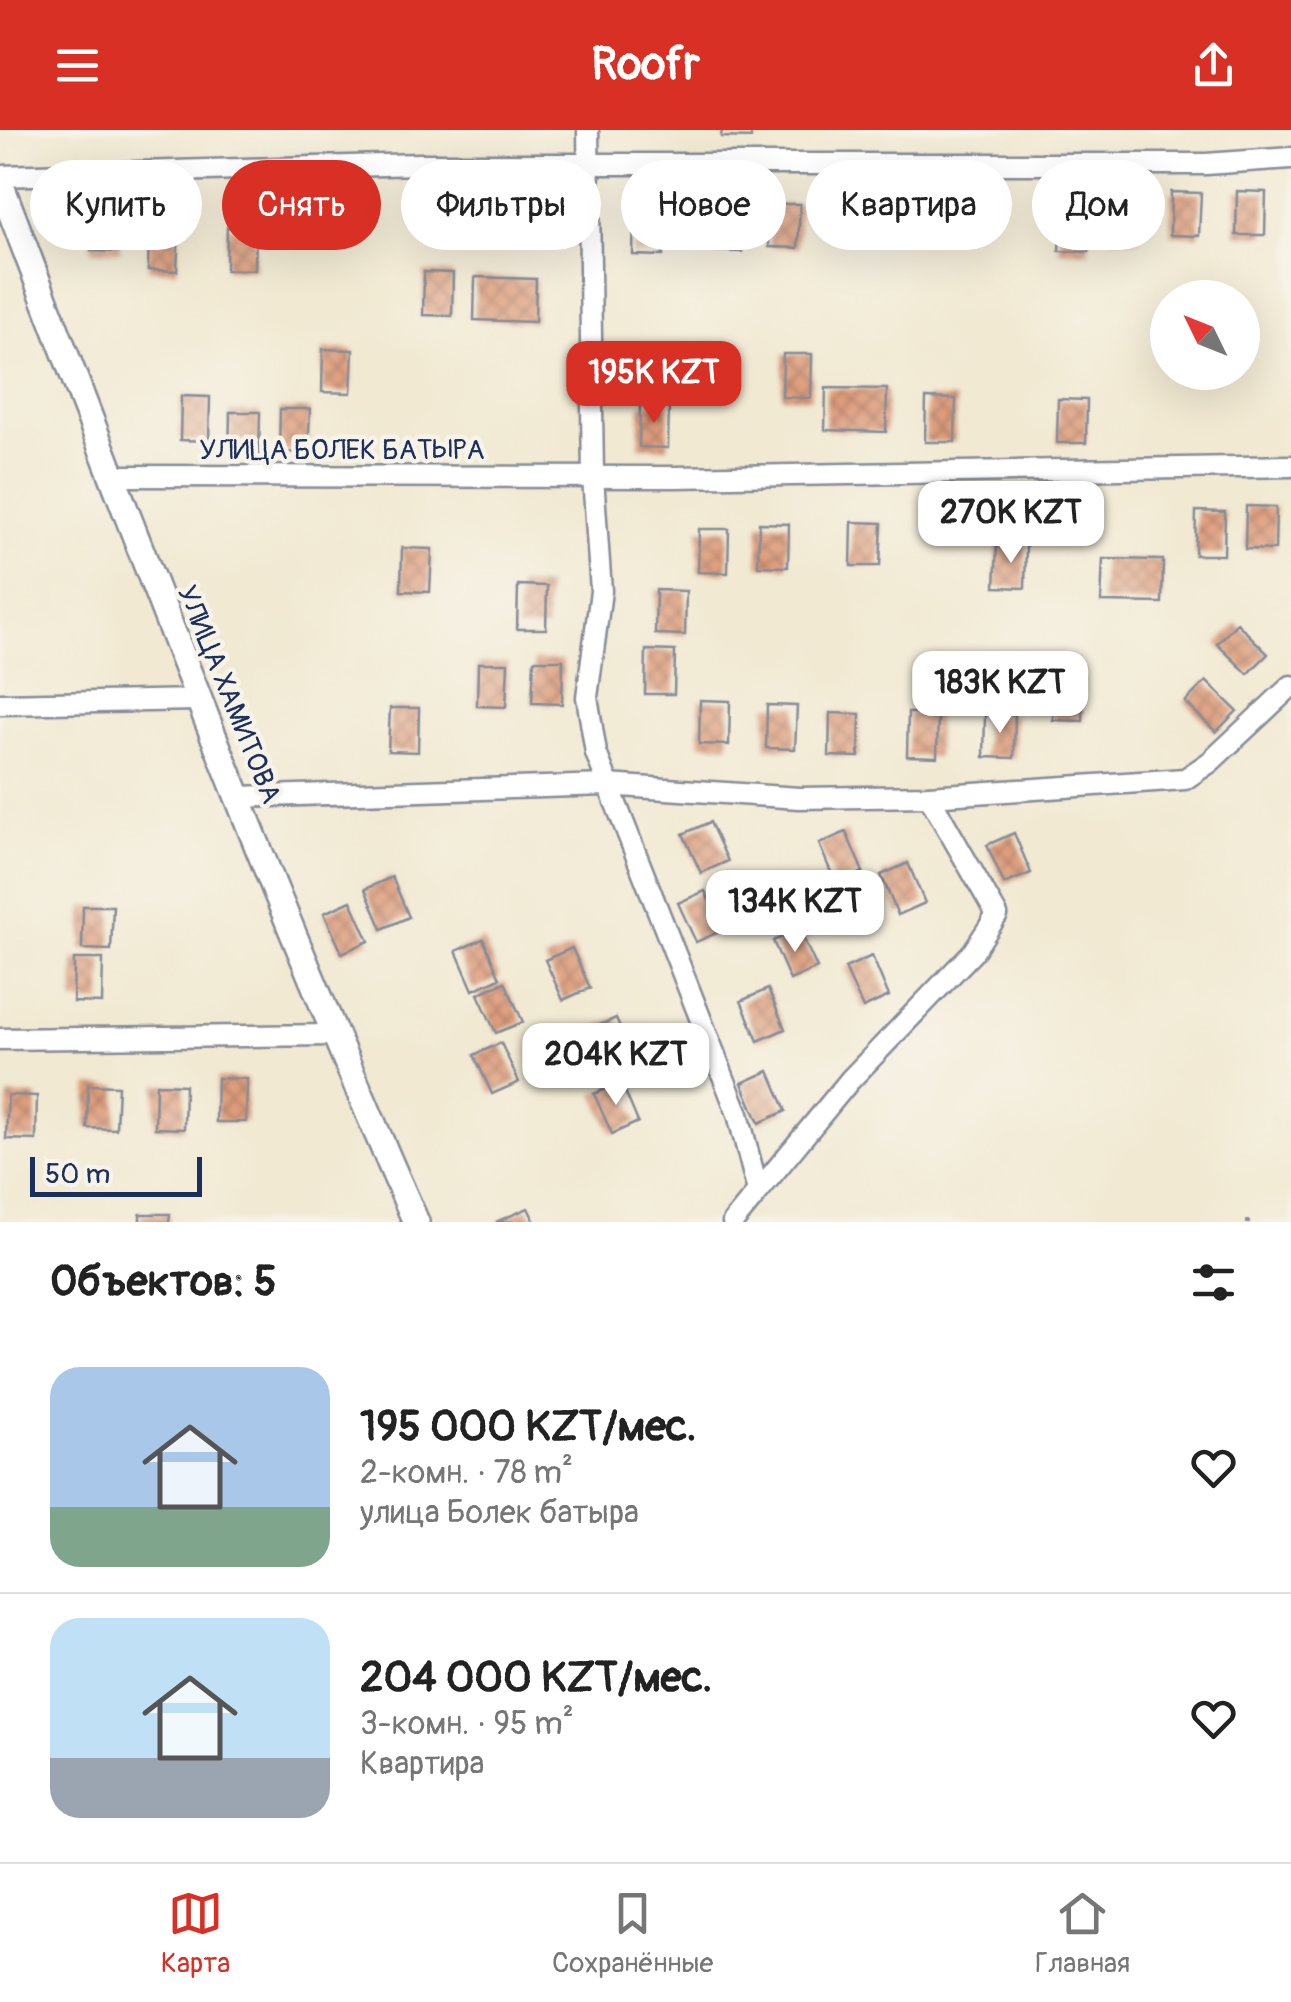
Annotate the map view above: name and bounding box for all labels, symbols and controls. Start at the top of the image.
text: Roofr [591,37,700,93]
icon: menu [50,38,105,93]
icon: share [1186,38,1241,93]
chip: Купить [30,160,202,250]
chip: Снять [222,160,381,250]
chip: Фильтры [401,160,601,250]
chip: Новое [621,160,786,250]
chip: Квартира [806,160,1012,250]
chip: Дом [1032,160,1165,250]
north arrow [1150,280,1260,390]
map controls [1150,280,1260,390]
pin: 195K KZT [551,341,757,426]
text: 195K KZT [588,353,720,393]
street label: УЛИЦА БОЛЕК БАТЫРА [199,433,485,468]
pin: 270K KZT [908,481,1114,566]
text: 270K KZT [940,493,1082,533]
street label: УЛИЦА ХАМИТОВА [169,580,288,809]
pin: 183K KZT [897,651,1103,736]
text: 183K KZT [934,663,1066,703]
pin: 134K KZT [692,870,898,955]
text: 134K KZT [728,882,862,922]
pin: 204K KZT [513,1023,719,1108]
text: 204K KZT [544,1035,688,1075]
scale bar [30,1152,202,1196]
text: 50 m [45,1157,110,1192]
icon: filters [1186,1255,1241,1310]
text: Объектов: 5 [50,1256,277,1308]
text: 195 000 KZT/мес. [360,1401,696,1453]
icon: home [130,1407,250,1527]
icon: heart [1186,1440,1241,1495]
text: 2-комн. · 78 m² [360,1453,573,1493]
text: улица Болек батыра [360,1493,639,1533]
text: 204 000 KZT/мес. [360,1652,712,1704]
icon: home [130,1658,250,1778]
icon: heart [1186,1691,1241,1746]
text: 3-комн. · 95 m² [360,1704,574,1744]
text: Квартира [360,1744,484,1784]
tab: Карта [161,1886,230,1981]
tab: Сохранённые [552,1886,713,1981]
tab: Главная [1035,1886,1130,1981]

